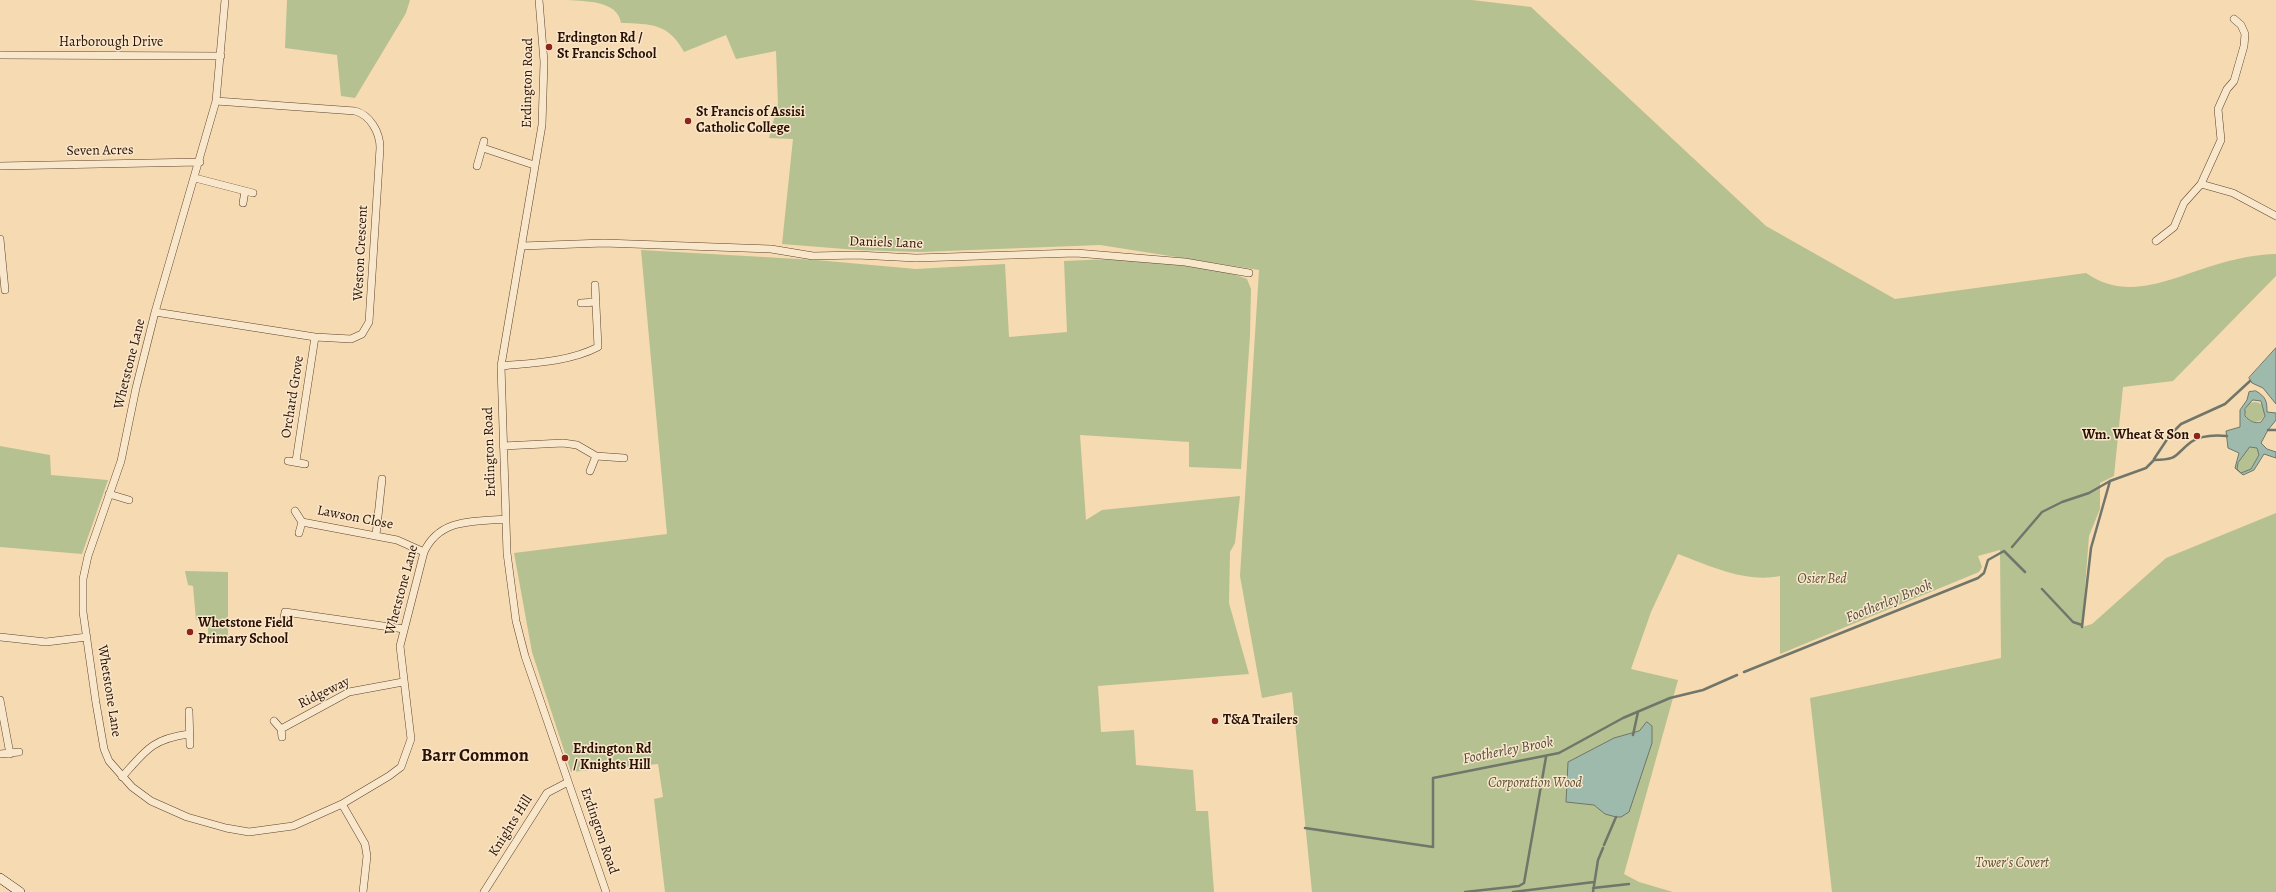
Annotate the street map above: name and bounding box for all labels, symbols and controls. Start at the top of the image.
place label: Erdington Rd / St Francis School [557,31,656,64]
street label: Harborough Drive [59,35,163,51]
street label: Erdington Road [519,38,537,128]
marker: Erdington Rd / St Francis School [544,42,554,52]
place label: St Francis of Assisi Catholic College [696,105,805,138]
marker: St Francis of Assisi Catholic College [683,116,693,126]
street label: Seven Acres [66,142,134,160]
street label: Weston Crescent [350,205,372,301]
street label: Daniels Lane [849,233,923,253]
street label: Whetstone Lane [111,317,149,411]
street label: Orchard Grove [278,354,308,440]
street label: Erdington Road [480,407,500,497]
place label: Wm. Wheat & Son [2082,428,2189,444]
marker: Wm. Wheat & Son [2192,431,2202,441]
street label: Lawson Close [315,502,395,534]
street label: Whetstone Lane [382,543,422,637]
park label: Osier Bed [1797,572,1847,588]
water label: Footherley Brook [1843,576,1935,628]
place label: Whetstone Field Primary School [198,616,293,648]
marker: Whetstone Field Primary School [185,627,195,637]
street label: Whetstone Lane [93,644,125,738]
street label: Ridgeway [295,673,353,713]
place label: T&A Trailers [1223,713,1298,729]
marker: T&A Trailers [1210,716,1220,726]
water label: Footherley Brook [1461,733,1555,769]
place label: Erdington Rd / Knights Hill [573,742,652,774]
district label: Barr Common [421,746,529,768]
marker: Erdington Rd / Knights Hill [560,753,570,763]
park label: Corporation Wood [1488,776,1582,792]
street label: Erdington Road [576,786,622,876]
street label: Knights Hill [486,792,536,860]
park label: Tower's Covert [1975,856,2049,872]

